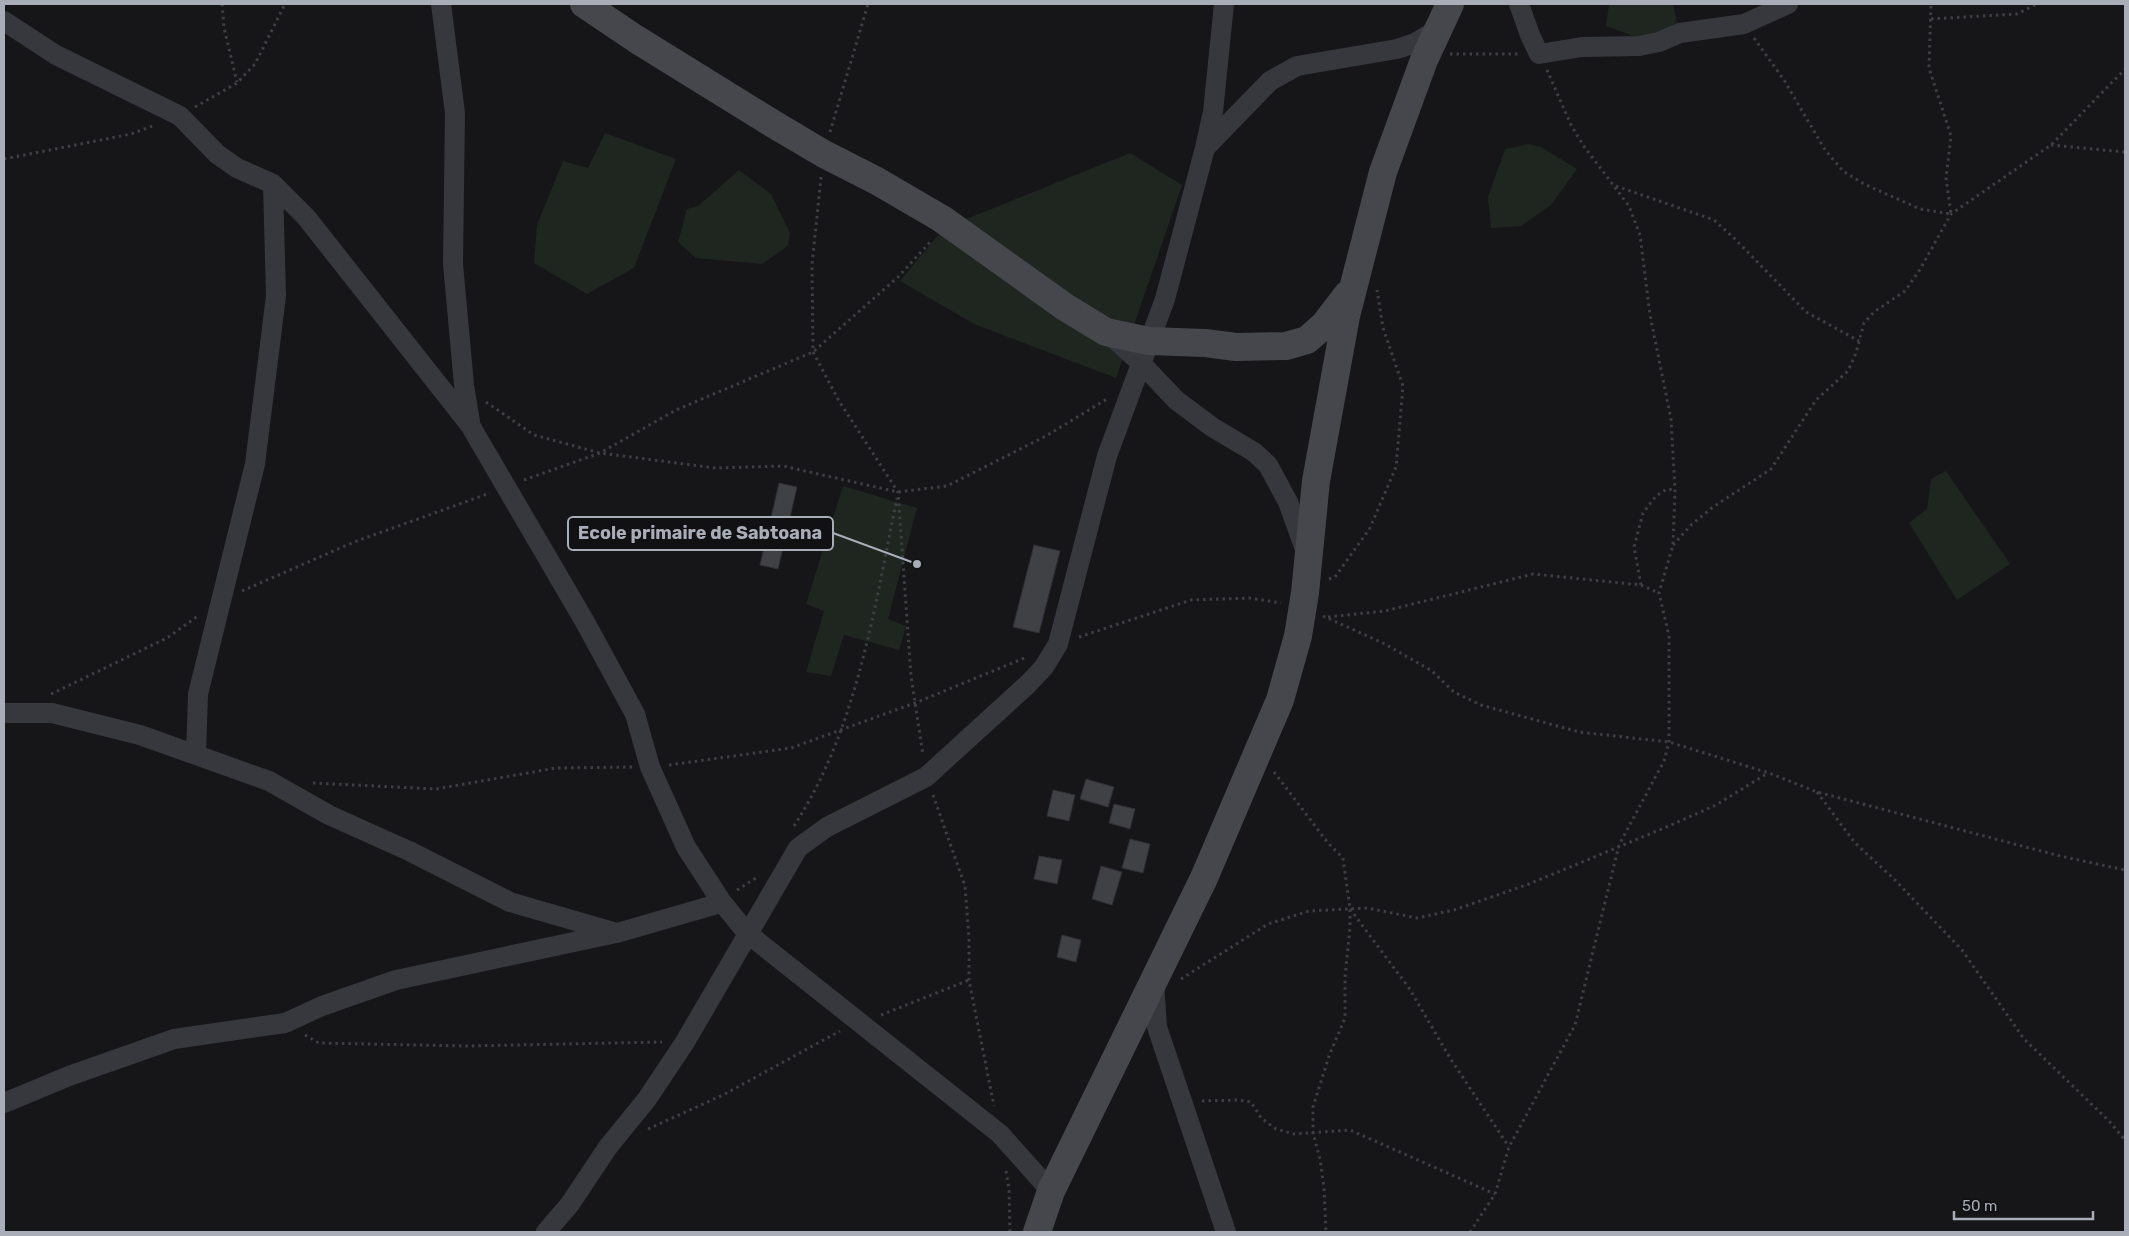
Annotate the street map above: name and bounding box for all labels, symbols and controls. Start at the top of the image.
callout: Ecole primaire de Sabtoana [568,517,833,550]
text: Ecole primaire de Sabtoana [578,522,822,544]
scale bar [1954,1188,2093,1220]
text: 50 m [1962,1197,1997,1215]

